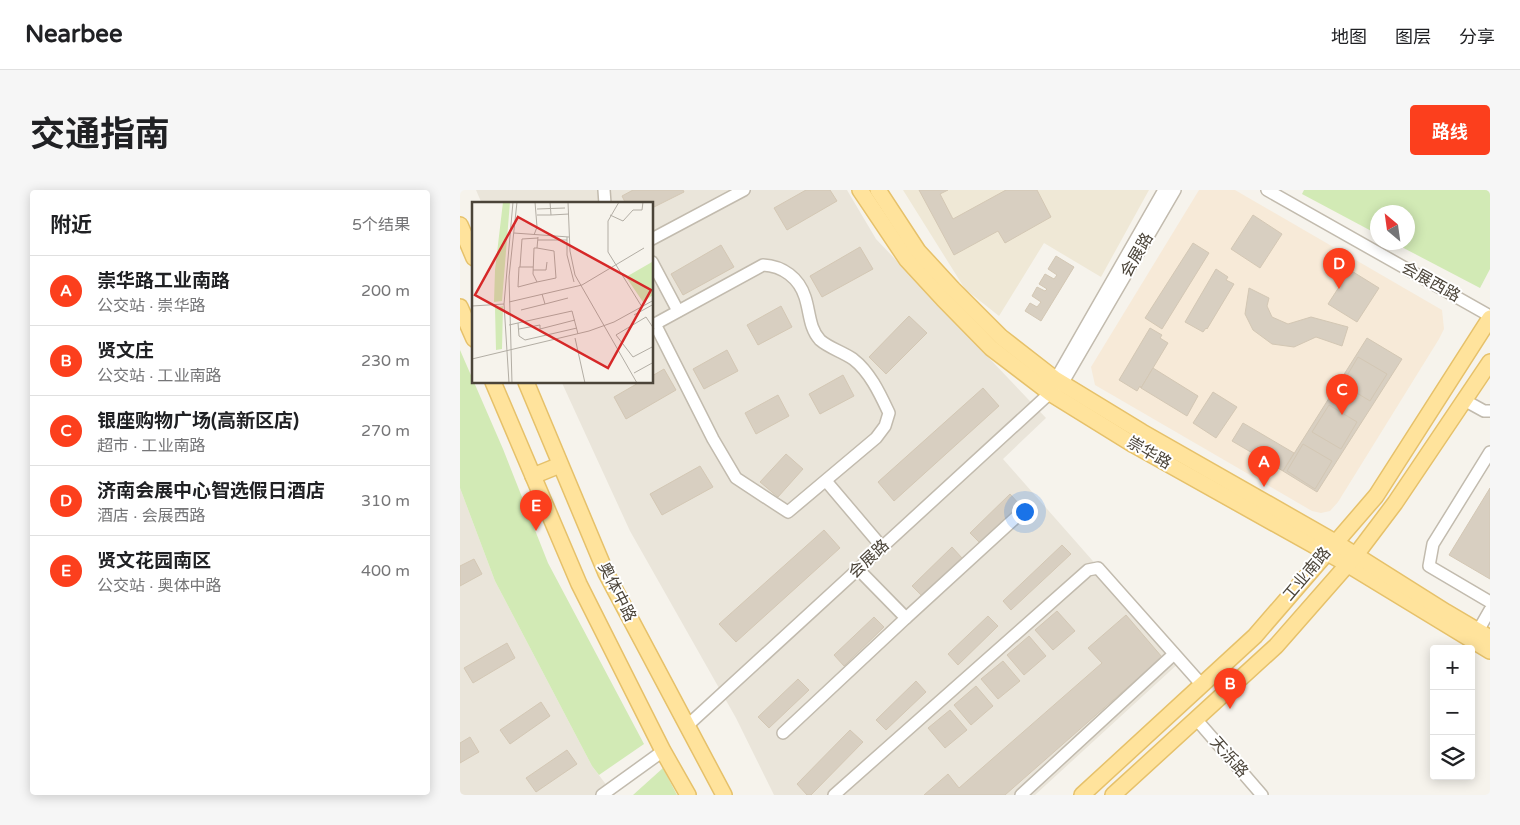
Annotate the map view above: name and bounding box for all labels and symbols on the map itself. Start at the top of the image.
inset map [472,202,654,384]
north arrow [1370,205,1415,250]
street label: 会展路 [1116,229,1158,281]
pin: D [1323,248,1355,289]
street label: 会展西路 [1398,258,1464,306]
pin: C [1326,374,1358,415]
street label: 崇华路 [1123,432,1175,474]
pin: A [1248,446,1280,487]
pin: E [520,490,552,531]
your location [1012,499,1038,525]
street label: 会展路 [845,535,893,583]
street label: 工业南路 [1279,543,1335,605]
street label: 奥体中路 [594,559,640,625]
pin: B [1214,668,1246,709]
street label: 天泺路 [1206,732,1252,782]

